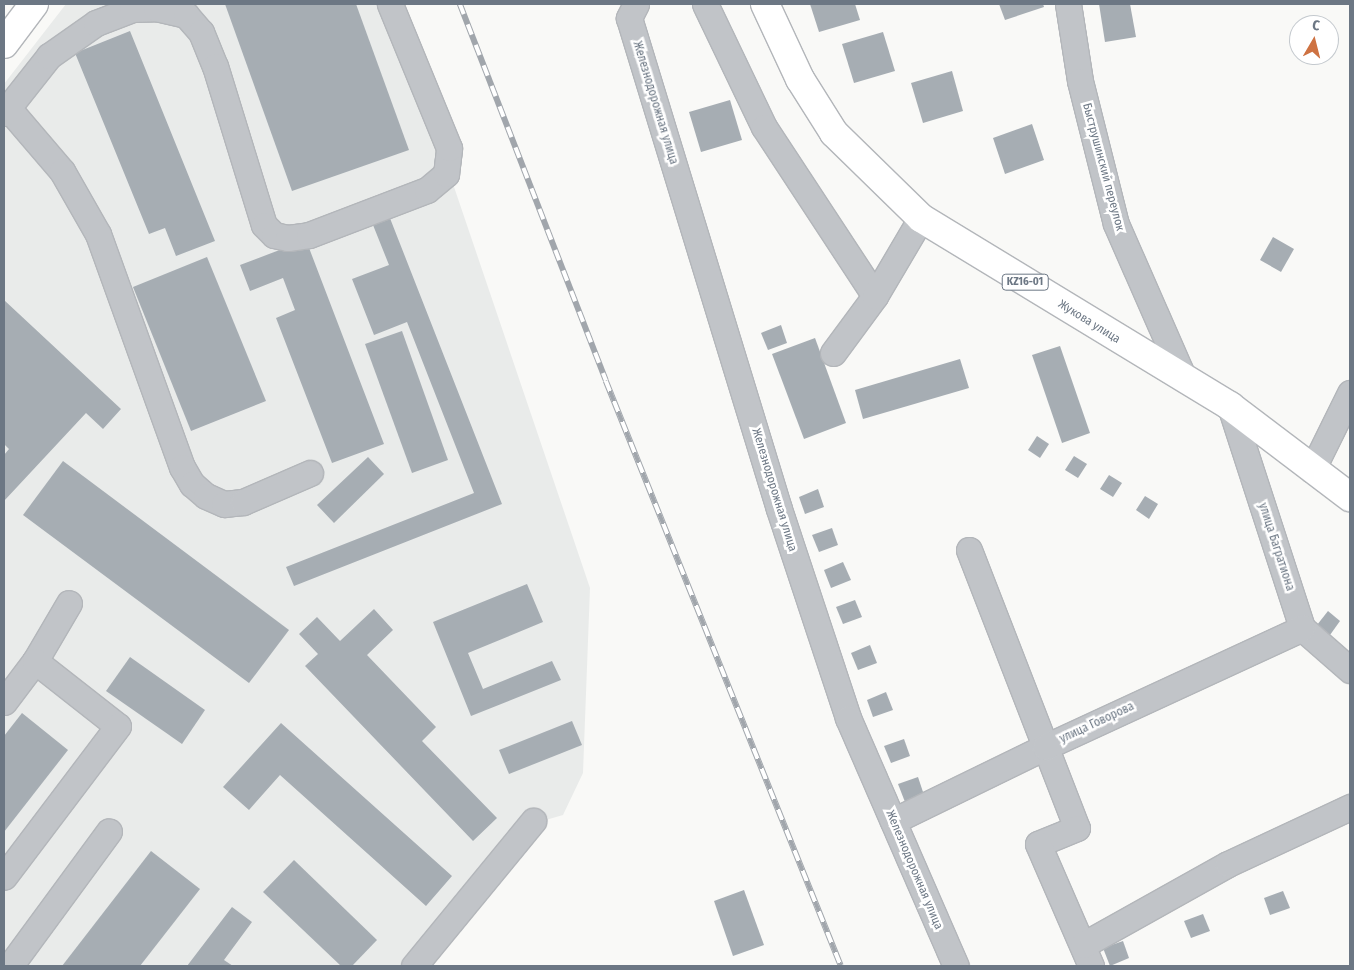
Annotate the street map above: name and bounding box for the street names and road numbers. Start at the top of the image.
street label: Железнодорожная улица [629,40,681,166]
street label: Быструшинский переулок [1079,102,1127,232]
road number: KZ16-01 [1001,274,1049,290]
street label: Жукова улица [1055,297,1123,347]
street label: Железнодорожная улица [748,427,800,553]
street label: улица Багратиона [1255,501,1297,593]
street label: улица Говорова [1058,700,1136,746]
street label: Железнодорожная улица [882,808,946,932]

